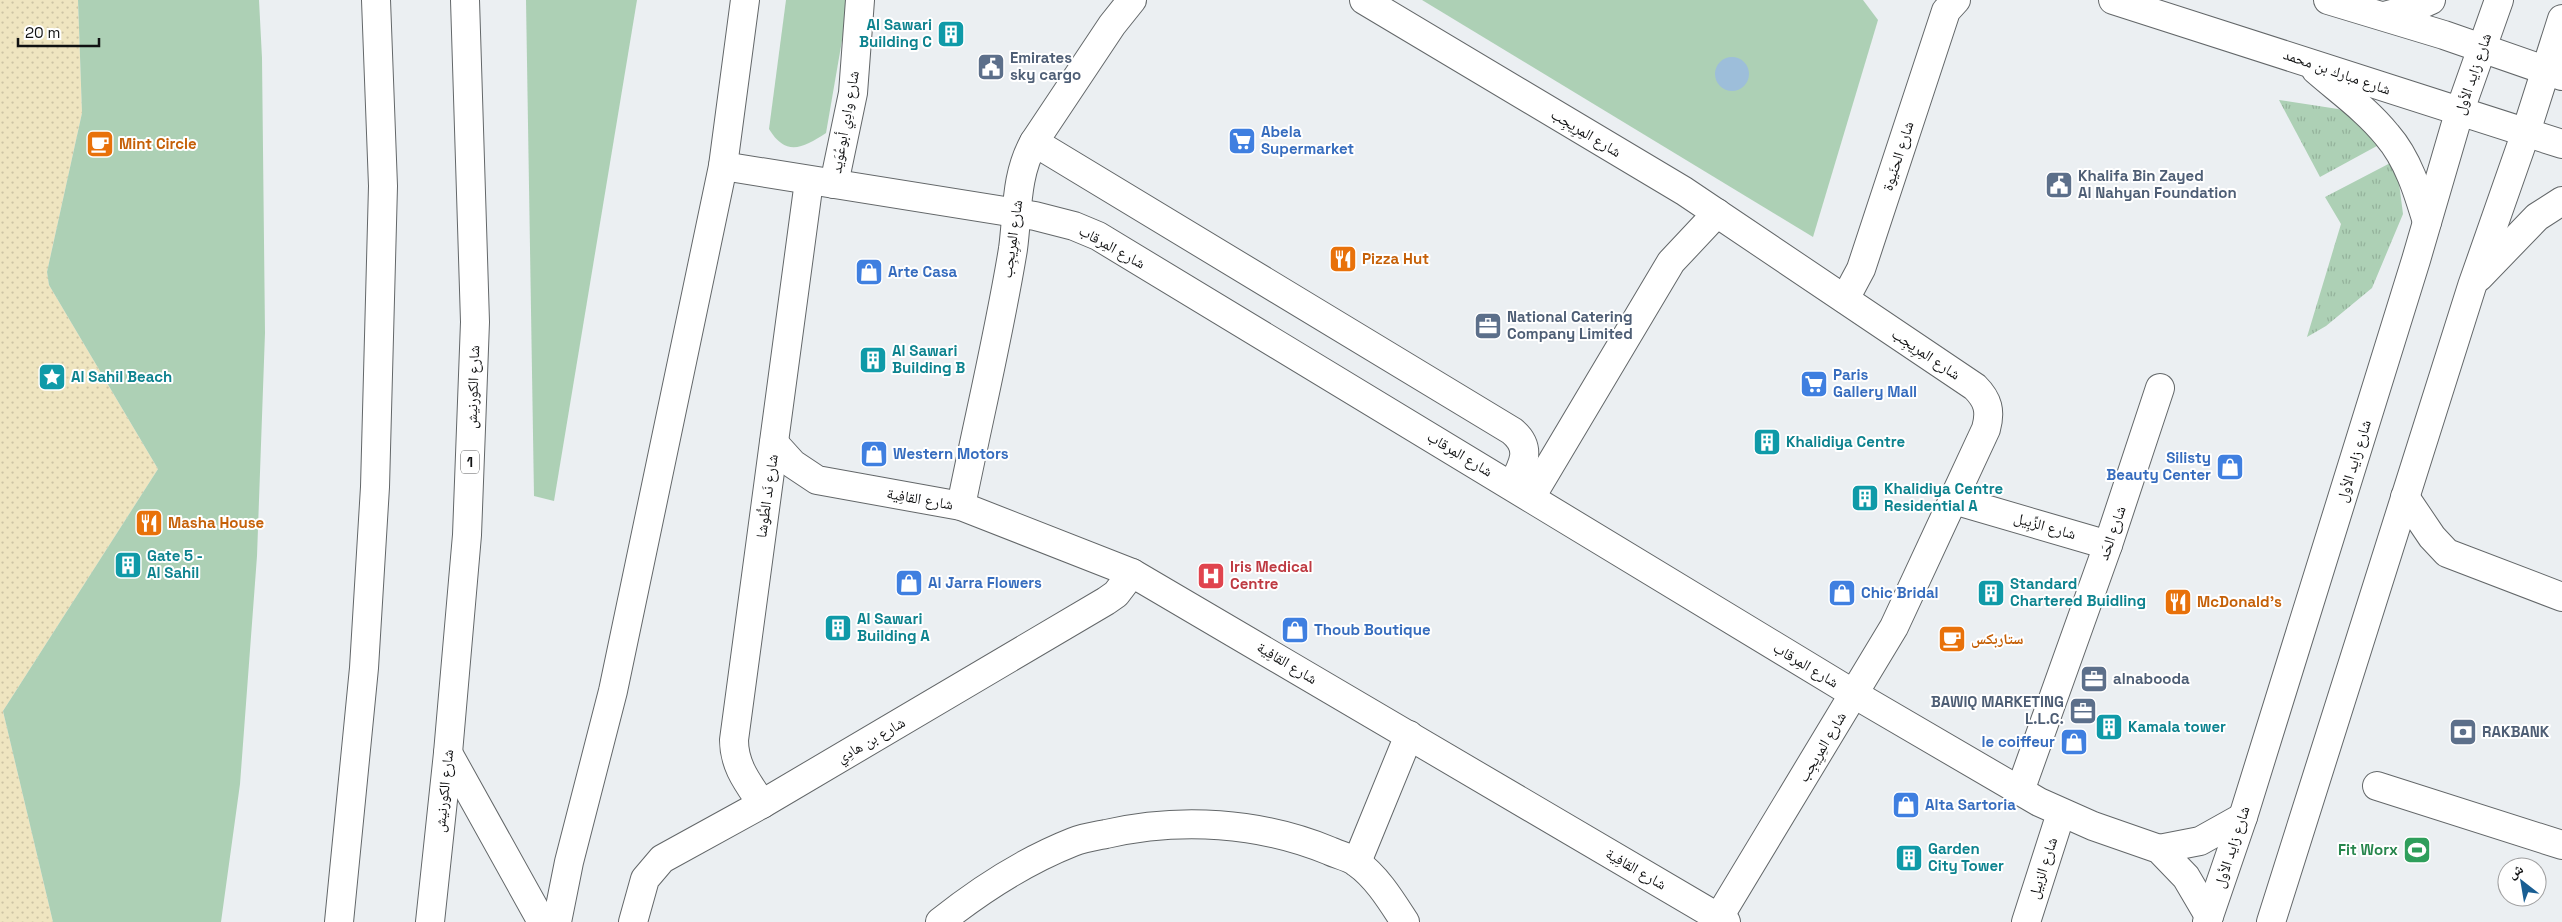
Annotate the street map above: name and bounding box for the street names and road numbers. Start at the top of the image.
street label: شارع زايد الأول [2450,30,2496,118]
street label: شارع مبارك بن محمد [2281,44,2393,100]
street label: شارع وادِي أبوعُوَيد [826,69,866,175]
street label: شارع المِرِيجِب [1546,104,1625,163]
street label: شارع الحنَيوة [1877,119,1919,193]
street label: شارع المِرِيجِب [997,198,1029,280]
street label: شارع المِرقاب [1075,221,1149,274]
street label: شارع المِرِيجِب [1887,324,1964,385]
street label: شارع الكورنيش [462,345,484,429]
street label: شارع زايد الأول [2332,417,2376,505]
street label: شارع المِرقاب [1424,427,1497,481]
road number: 1 [461,451,479,474]
street label: شارع نَد الطُّوشا [751,453,783,539]
street label: شارع القافِية [885,483,955,515]
street label: شارع الحَد [2093,503,2131,563]
street label: شارع الزِّبِيل [2011,508,2078,545]
street label: شارع القافِية [1253,637,1321,689]
street label: شارع المِرقاب [1770,638,1843,692]
street label: شارع المِرِيجِب [1793,708,1852,787]
street label: شارع بن هادِي [833,712,910,769]
street label: شارع الكورنيش [430,748,458,834]
street label: شارع زايد الأول [2209,803,2255,891]
street label: شارع الزبيل [2024,835,2062,901]
street label: شارع القافِية [1602,844,1670,895]

